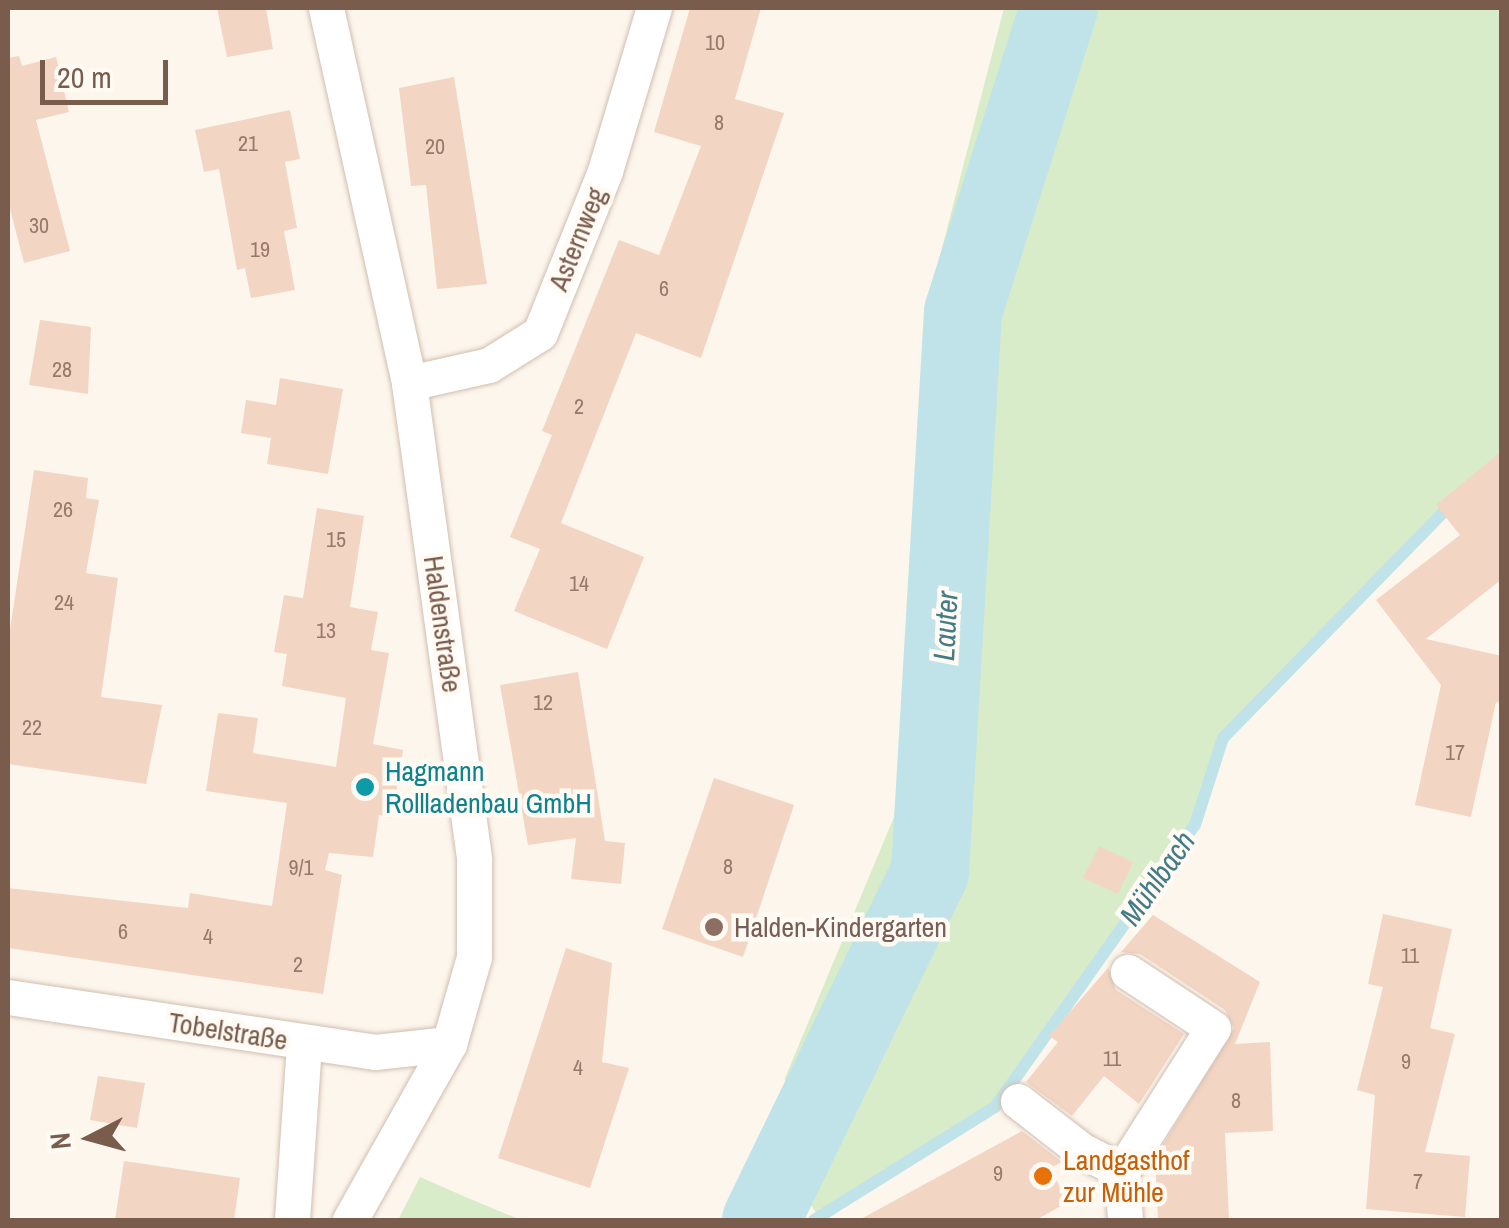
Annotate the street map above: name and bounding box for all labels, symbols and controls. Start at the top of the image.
house number: 10 [705,30,725,56]
scale bar [45,40,172,102]
text: 20 m [57,57,112,97]
house number: 8 [714,110,724,136]
house number: 21 [238,131,258,157]
house number: 20 [425,134,445,160]
street label: Asternweg [541,182,613,296]
house number: 30 [29,213,49,239]
house number: 19 [250,237,270,263]
house number: 6 [659,276,669,302]
house number: 28 [52,357,72,383]
house number: 2 [574,394,584,420]
house number: 26 [53,497,73,523]
house number: 15 [326,527,346,553]
street label: Haldenstraße [417,553,469,695]
house number: 14 [569,571,589,597]
house number: 24 [54,590,74,616]
water label: Lauter [925,590,965,662]
house number: 13 [316,618,336,644]
house number: 12 [533,690,553,716]
house number: 22 [22,715,42,741]
house number: 17 [1445,740,1465,766]
place label: Hagmann Rollladenbau GmbH [385,754,592,820]
marker: Hagmann Rollladenbau GmbH [354,776,376,798]
water label: Mühlbach [1112,824,1202,932]
house number: 8 [723,854,733,880]
house number: 9/1 [288,855,314,881]
place label: Halden-Kindergarten [734,910,947,944]
marker: Halden-Kindergarten [703,916,725,938]
house number: 6 [118,919,128,945]
house number: 4 [203,924,213,950]
house number: 11 [1401,943,1419,969]
house number: 2 [293,952,303,978]
street label: Tobelstraße [166,1005,290,1057]
house number: 11 [1103,1046,1121,1072]
house number: 9 [1401,1049,1411,1075]
house number: 4 [573,1055,583,1081]
north arrow [40,1088,140,1188]
house number: 8 [1231,1088,1241,1114]
text: N [40,1131,80,1151]
place label: Landgasthof zur Mühle [1063,1143,1189,1209]
house number: 9 [993,1161,1003,1187]
marker: Landgasthof zur Mühle [1032,1165,1054,1187]
house number: 7 [1413,1169,1423,1195]

